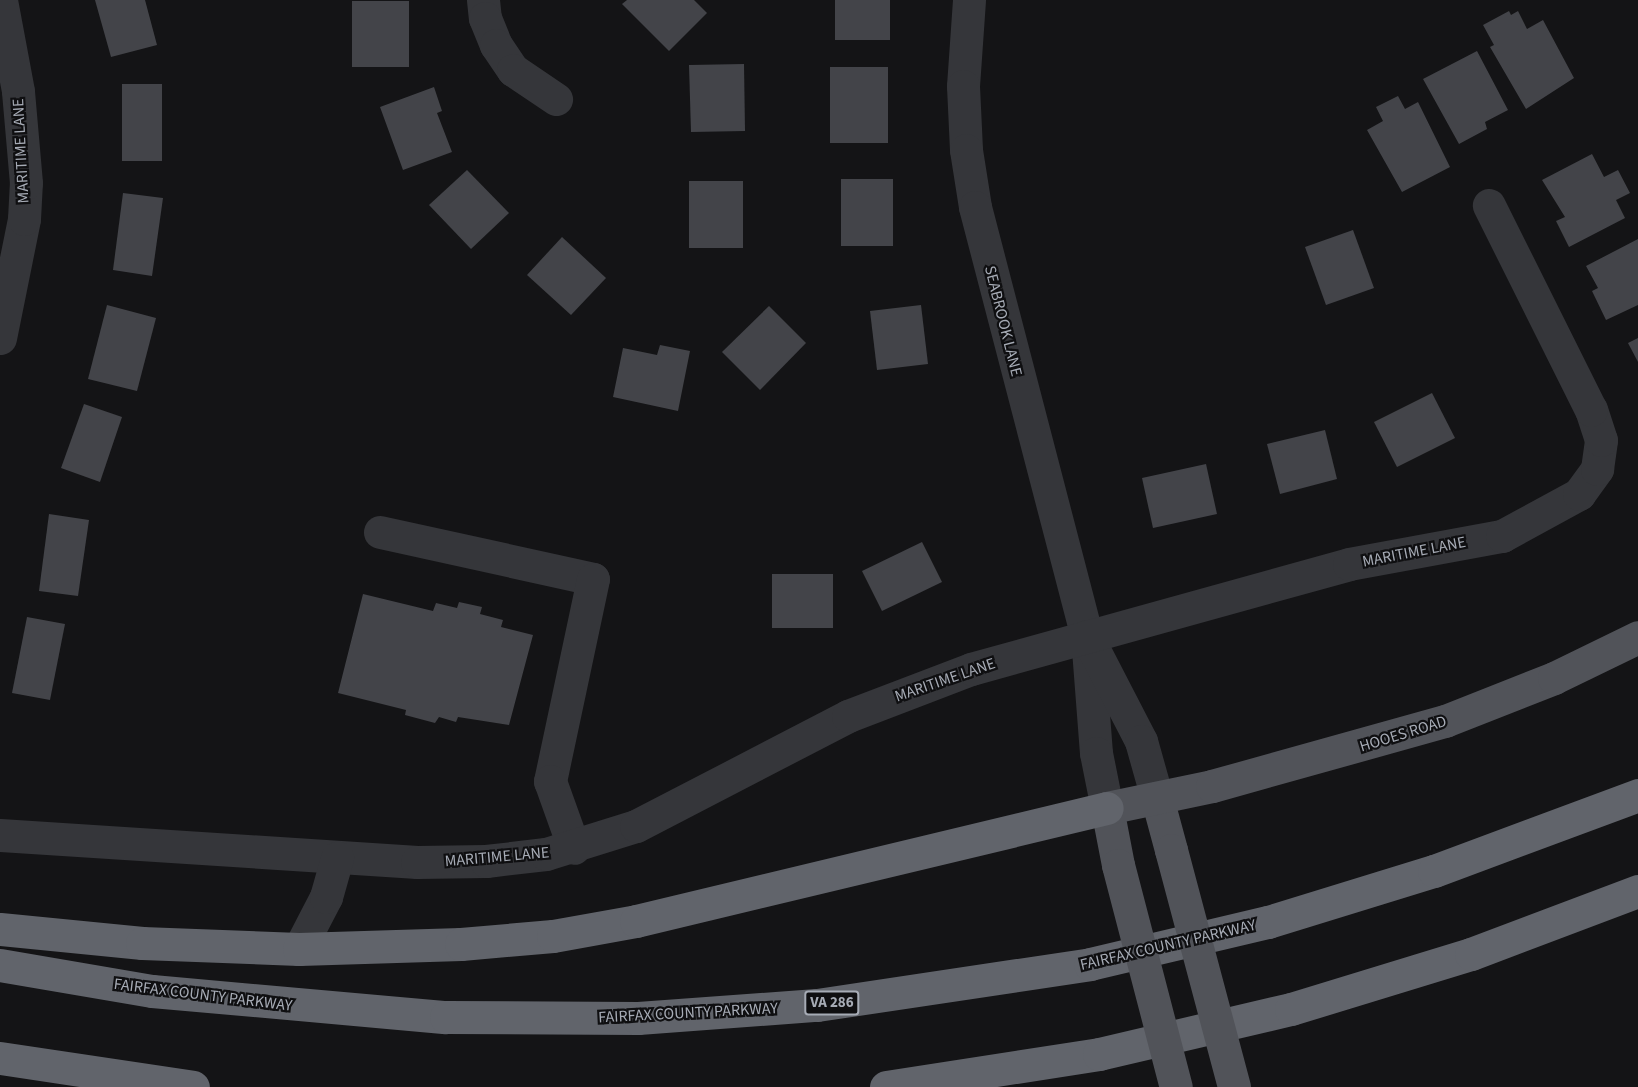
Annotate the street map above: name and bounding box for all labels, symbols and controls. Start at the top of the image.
street label: MARITIME LANE [9,98,33,204]
street label: SEABROOK LANE [980,264,1026,378]
street label: MARITIME LANE [1361,533,1467,571]
street label: MARITIME LANE [892,654,998,706]
street label: HOOES ROAD [1357,712,1449,756]
street label: MARITIME LANE [444,843,550,871]
street label: FAIRFAX COUNTY PARKWAY [1078,915,1258,975]
street label: FAIRFAX COUNTY PARKWAY [113,975,293,1015]
road number: VA 286 [804,991,860,1015]
street label: FAIRFAX COUNTY PARKWAY [598,999,778,1027]

